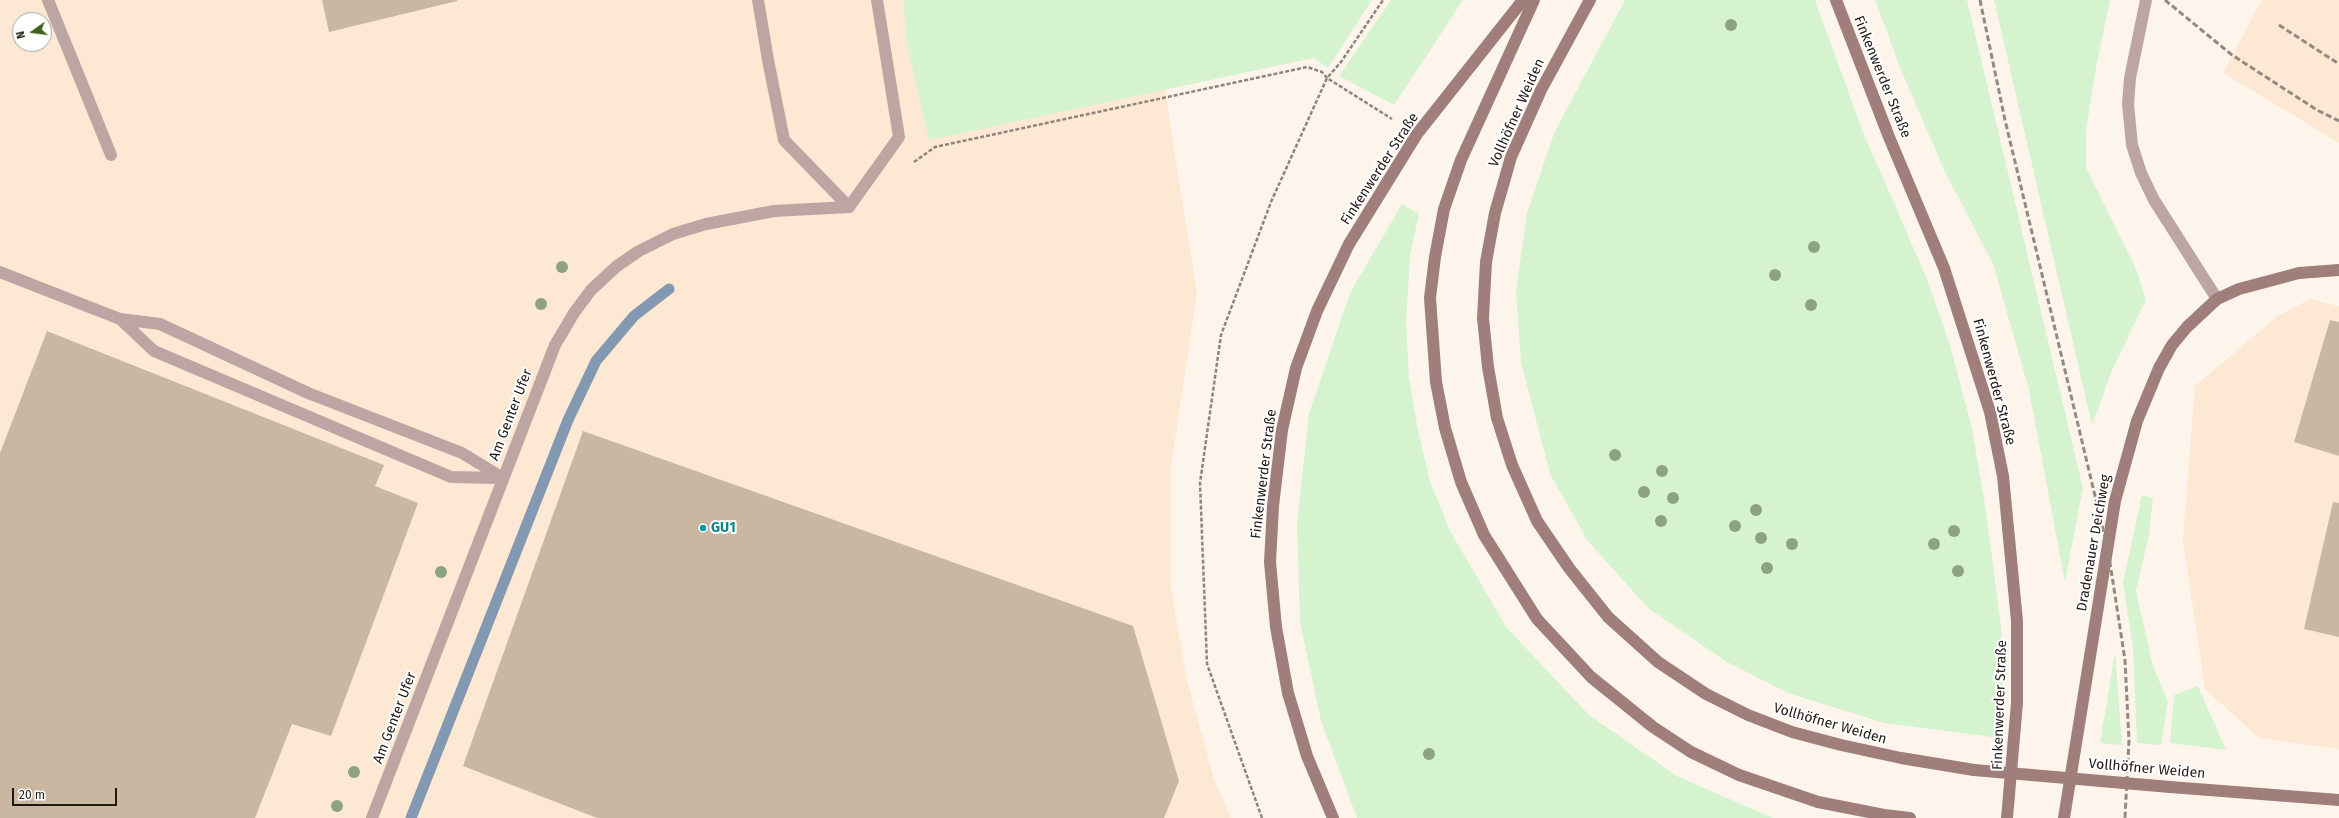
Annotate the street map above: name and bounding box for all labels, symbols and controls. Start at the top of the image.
north arrow [12,12,52,52]
street label: Finkenwerder Straße [1850,13,1914,141]
text: N [14,30,28,40]
street label: Vollhöfner Weiden [1486,56,1548,170]
street label: Finkenwerder Straße [1337,110,1423,228]
street label: Finkenwerder Straße [1969,317,2019,447]
street label: Am Genter Ufer [486,367,536,463]
street label: Finkenwerder Straße [1248,408,1280,540]
street label: Dradenauer Deichweg [2074,473,2114,613]
place label: GU1 [711,520,736,536]
marker: GU1 [698,523,708,533]
street label: Finkenwerder Straße [1989,640,2011,770]
street label: Am Genter Ufer [370,670,420,766]
street label: Vollhöfner Weiden [1771,700,1889,748]
street label: Vollhöfner Weiden [2088,756,2206,782]
scale bar [14,780,119,806]
text: 20 m [19,788,45,802]

